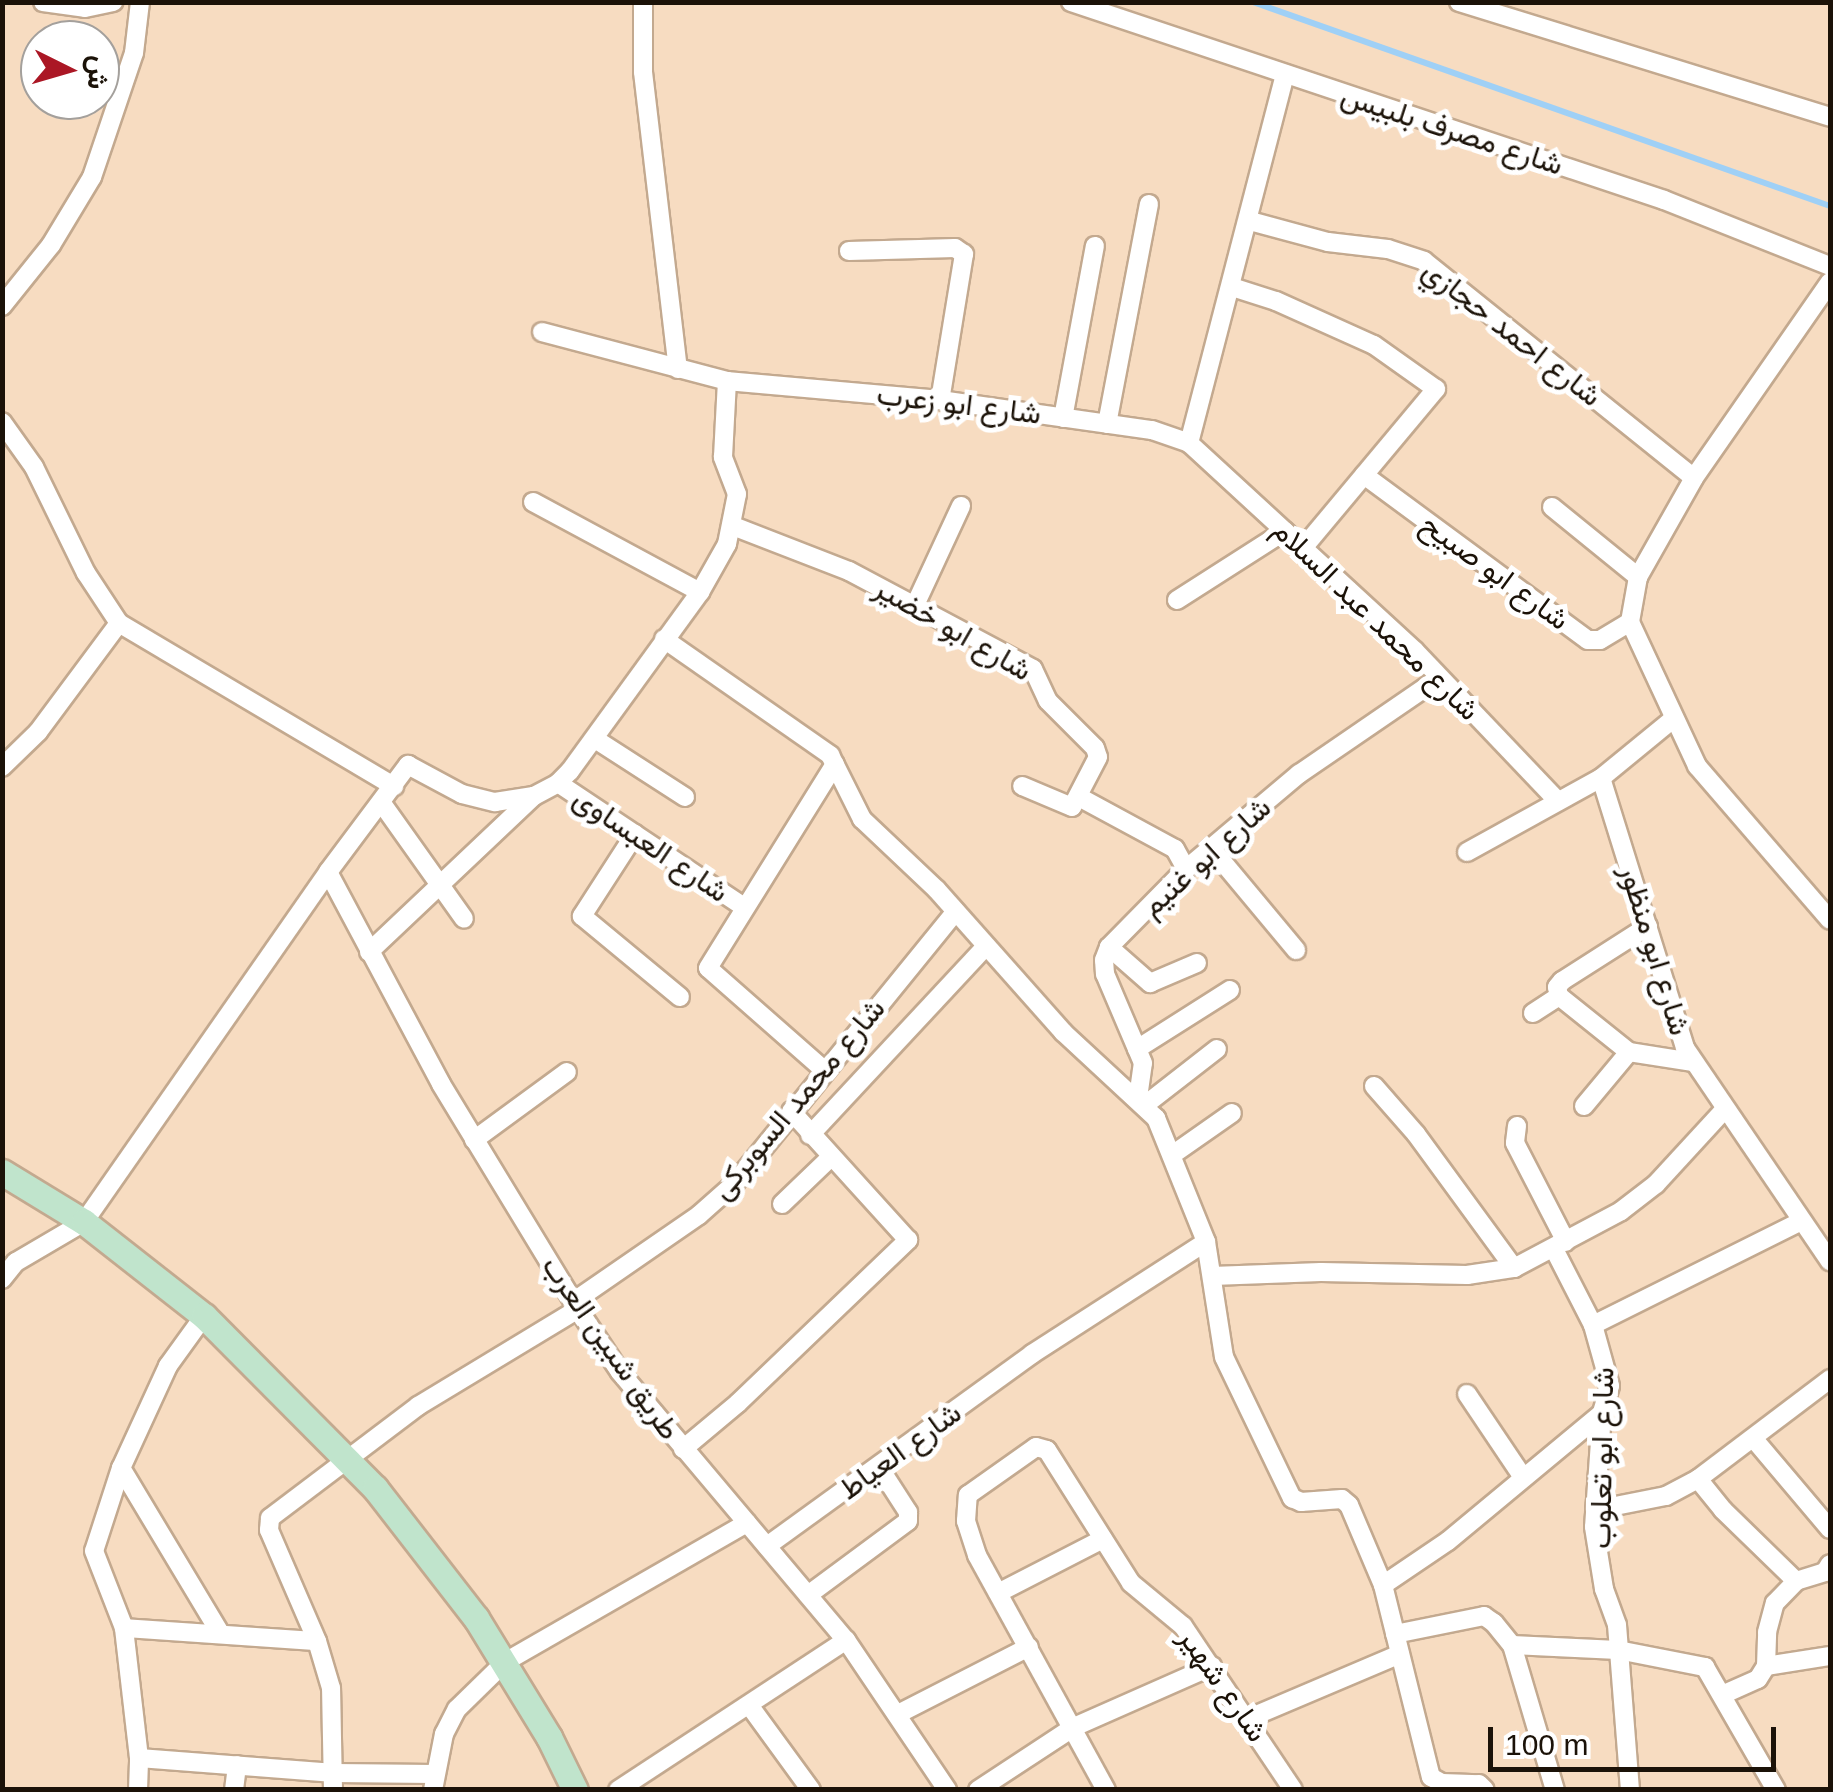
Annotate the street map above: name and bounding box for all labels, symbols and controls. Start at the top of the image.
north arrow [20,20,120,120]
text: ش [81,54,115,91]
street label: شارع مصرف بلبيس [1337,77,1567,183]
street label: شارع احمد حجازي [1415,252,1609,414]
street label: شارع ابو زعرب [875,376,1043,432]
street label: شارع ابو صبيح [1414,506,1576,638]
street label: شارع محمد عبد السلام [1265,512,1487,728]
street label: شارع ابو خضير [868,570,1038,688]
street label: شارع العبساوى [567,780,735,910]
street label: شارع ابو غنيم [1134,789,1278,925]
street label: شارع ابو منظور [1612,861,1698,1039]
street label: شارع محمد السوبركى [703,991,893,1207]
street label: طريق شبين العرب [534,1249,688,1447]
street label: شارع ابو تعلوب [1582,1367,1622,1549]
street label: شارع العياط [832,1395,968,1507]
street label: شارع شهير [1171,1621,1275,1749]
scale bar [1493,1707,1780,1769]
text: 100 m [1505,1728,1588,1761]

